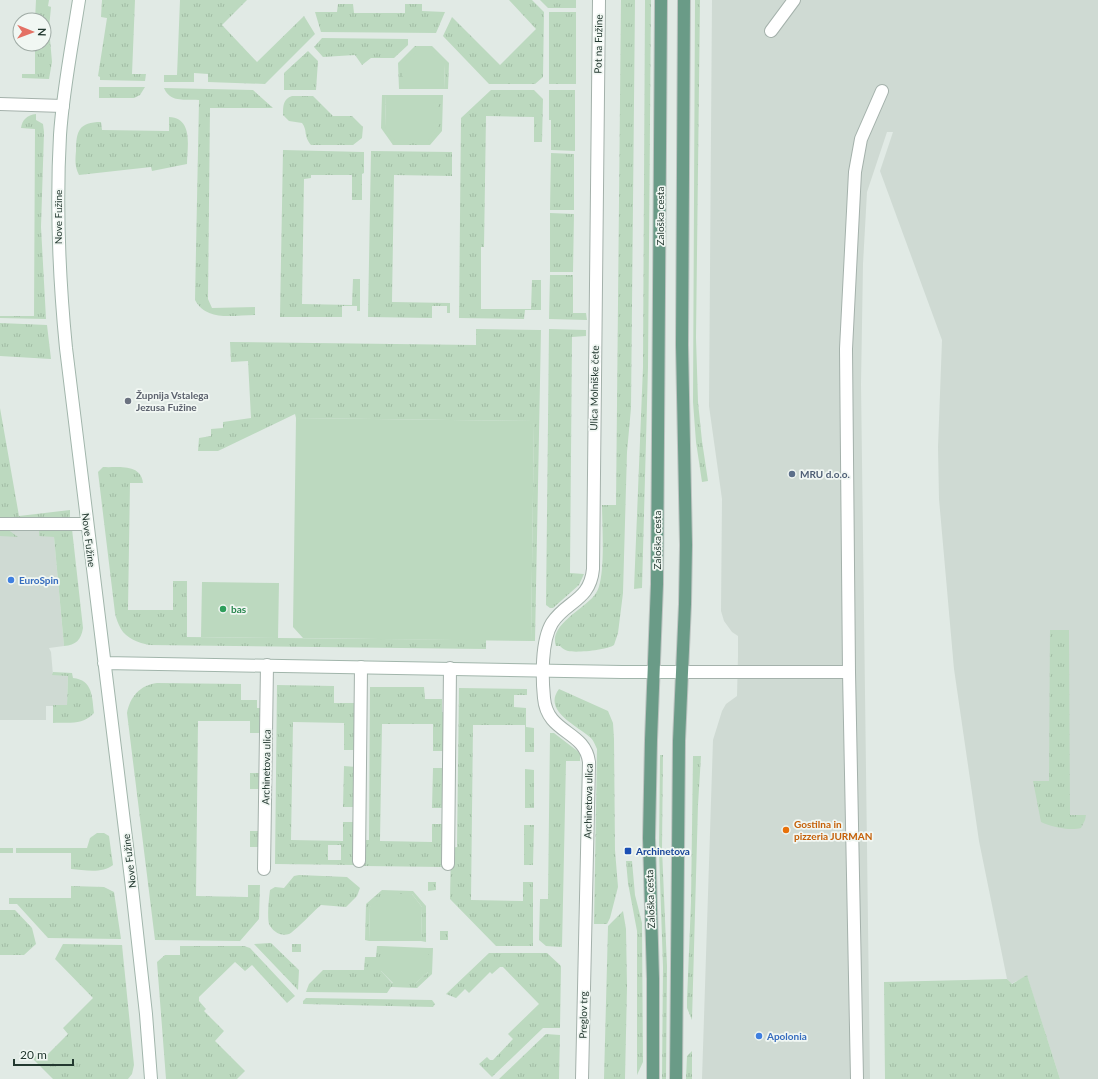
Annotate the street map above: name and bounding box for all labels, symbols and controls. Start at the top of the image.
north arrow [12,12,52,52]
street label: Pot na Fužine [591,14,605,74]
text: N [36,28,49,37]
street label: Zaloška cesta [654,187,666,245]
street label: Nove Fužine [52,190,64,244]
street label: Ulica Molniške čete [587,345,601,431]
place label: Župnija Vstalega Jezusa Fužine [136,389,209,413]
marker: Župnija Vstalega Jezusa Fužine [123,396,133,406]
place label: MRU d.o.o. [800,468,850,480]
marker: MRU d.o.o. [787,469,797,479]
street label: Zaloška cesta [651,511,663,569]
street label: Nove Fužine [80,512,98,568]
place label: EuroSpin [19,574,59,586]
marker: EuroSpin [6,575,16,585]
place label: bas [231,603,247,615]
marker: bas [218,604,228,614]
street label: Archinetova ulica [259,729,273,805]
street label: Archinetova ulica [581,763,595,839]
place label: Gostilna in pizzeria JURMAN [794,818,872,842]
marker: Gostilna in pizzeria JURMAN [781,825,791,835]
street label: Nove Fužine [120,833,138,889]
place label: Archinetova [635,845,690,857]
marker: Archinetova [623,846,633,856]
street label: Zaloška cesta [643,869,657,929]
street label: Preglov trg [577,991,589,1039]
place label: Apolonia [766,1030,807,1042]
marker: Apolonia [754,1031,764,1041]
scale bar [14,1041,73,1067]
text: 20 m [20,1047,47,1062]

